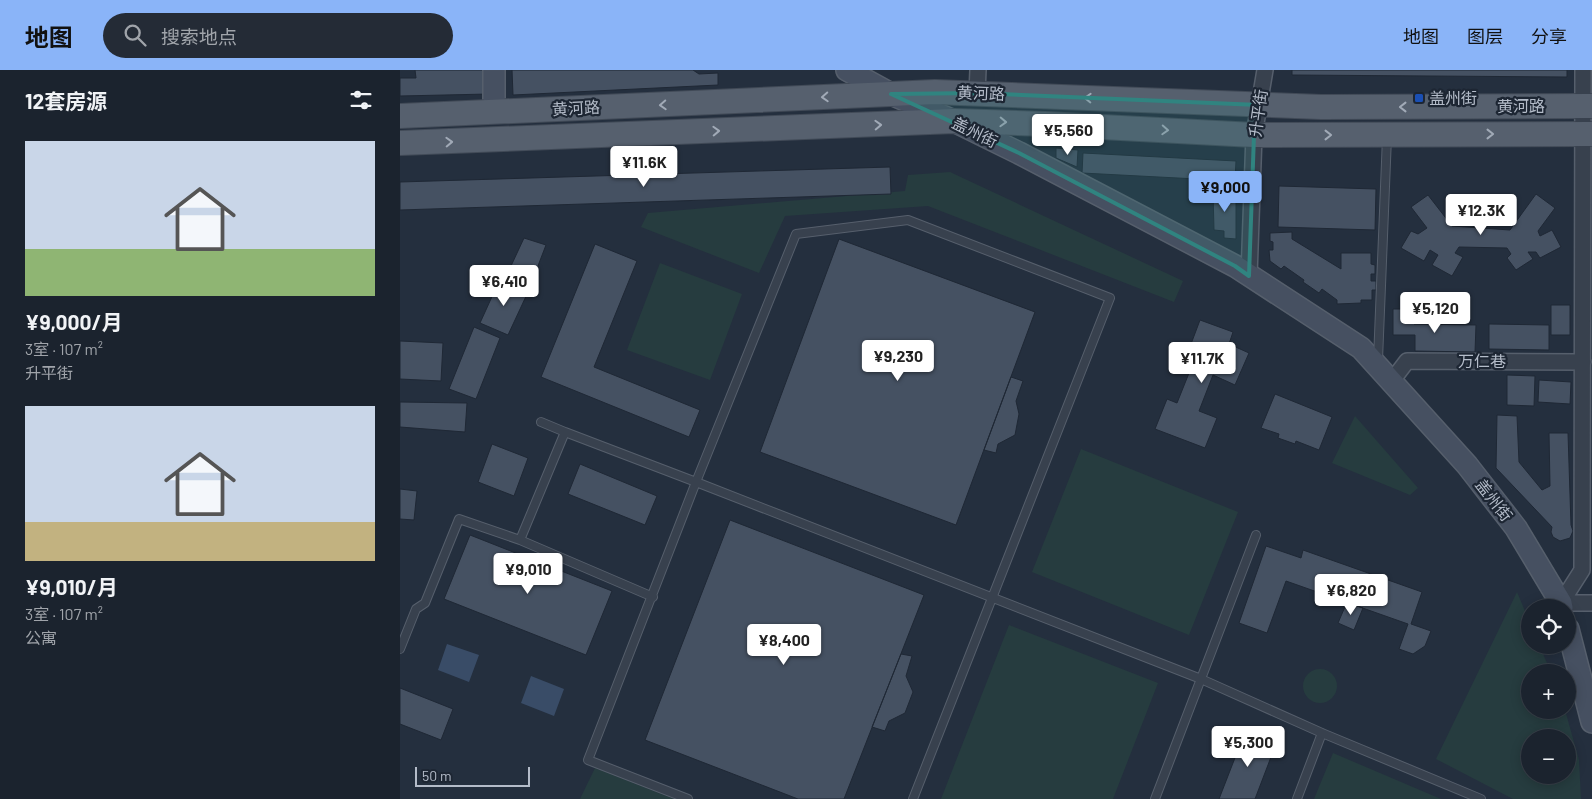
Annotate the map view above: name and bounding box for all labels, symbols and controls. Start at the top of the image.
search box [103,13,453,58]
icon: search [121,21,149,49]
text: 地图 [25,22,73,51]
text: 搜索地点 [161,25,237,48]
text: 地图 [1403,25,1439,47]
text: 图层 [1467,25,1503,47]
text: 分享 [1531,25,1567,47]
street label: 黄河路 [957,82,1005,103]
icon: filters [347,86,375,114]
text: 12套房源 [25,88,107,113]
street label: 升平街 [1245,88,1270,138]
place label: 盖州街 [1429,88,1477,107]
one-way arrow [821,92,829,103]
marker: 盖州街 [1413,92,1425,104]
one-way arrow [1083,93,1091,103]
street label: 黄河路 [1497,96,1545,115]
street label: 黄河路 [552,97,600,118]
one-way arrow [658,99,666,110]
one-way arrow [1399,102,1407,112]
street label: 盖州街 [949,112,1001,151]
pin: ¥5,560 [1027,114,1109,156]
one-way arrow [1000,117,1007,127]
one-way arrow [875,119,883,130]
text: ¥5,560 [1043,120,1093,139]
one-way arrow [1161,125,1169,136]
one-way arrow [712,126,720,137]
one-way arrow [1486,129,1494,140]
one-way arrow [1324,130,1332,140]
one-way arrow [445,137,453,147]
pin: ¥11.6K [603,146,685,188]
text: ¥11.6K [621,152,667,171]
pin: ¥9,000 [1184,170,1266,213]
icon: home [155,174,245,264]
text: ¥9,000 [1200,177,1250,196]
pin: ¥12.3K [1440,194,1522,236]
text: ¥12.3K [1457,200,1505,219]
pin: ¥6,410 [463,264,545,307]
text: ¥6,410 [481,271,527,290]
pin: ¥5,120 [1394,292,1476,334]
text: ¥5,120 [1411,298,1459,317]
text: ¥9,000/月 [25,309,122,334]
text: 3室 · 107 m² [25,339,103,358]
pin: ¥9,230 [857,340,939,382]
pin: ¥11.7K [1161,342,1243,384]
text: ¥9,230 [873,346,923,365]
text: ¥11.7K [1180,348,1224,367]
street label: 万仁巷 [1458,351,1506,370]
text: 升平街 [25,363,73,382]
icon: home [155,439,245,529]
street label: 盖州街 [1472,475,1517,524]
pin: ¥9,010 [487,552,569,595]
text: ¥9,010 [504,559,552,578]
text: ¥9,010/月 [25,574,118,599]
pin: ¥6,820 [1310,574,1392,616]
text: ¥6,820 [1326,580,1376,599]
map controls [1521,599,1576,784]
button: locate [1521,599,1576,654]
text: 3室 · 107 m² [25,604,103,623]
pin: ¥8,400 [743,624,825,666]
text: 公寓 [25,628,57,647]
text: ¥8,400 [758,630,810,649]
button: + [1521,664,1576,719]
pin: ¥5,300 [1207,726,1289,768]
button: − [1521,729,1576,784]
text: ¥5,300 [1223,732,1273,751]
scale bar [415,764,530,787]
text: 50 m [422,767,451,784]

